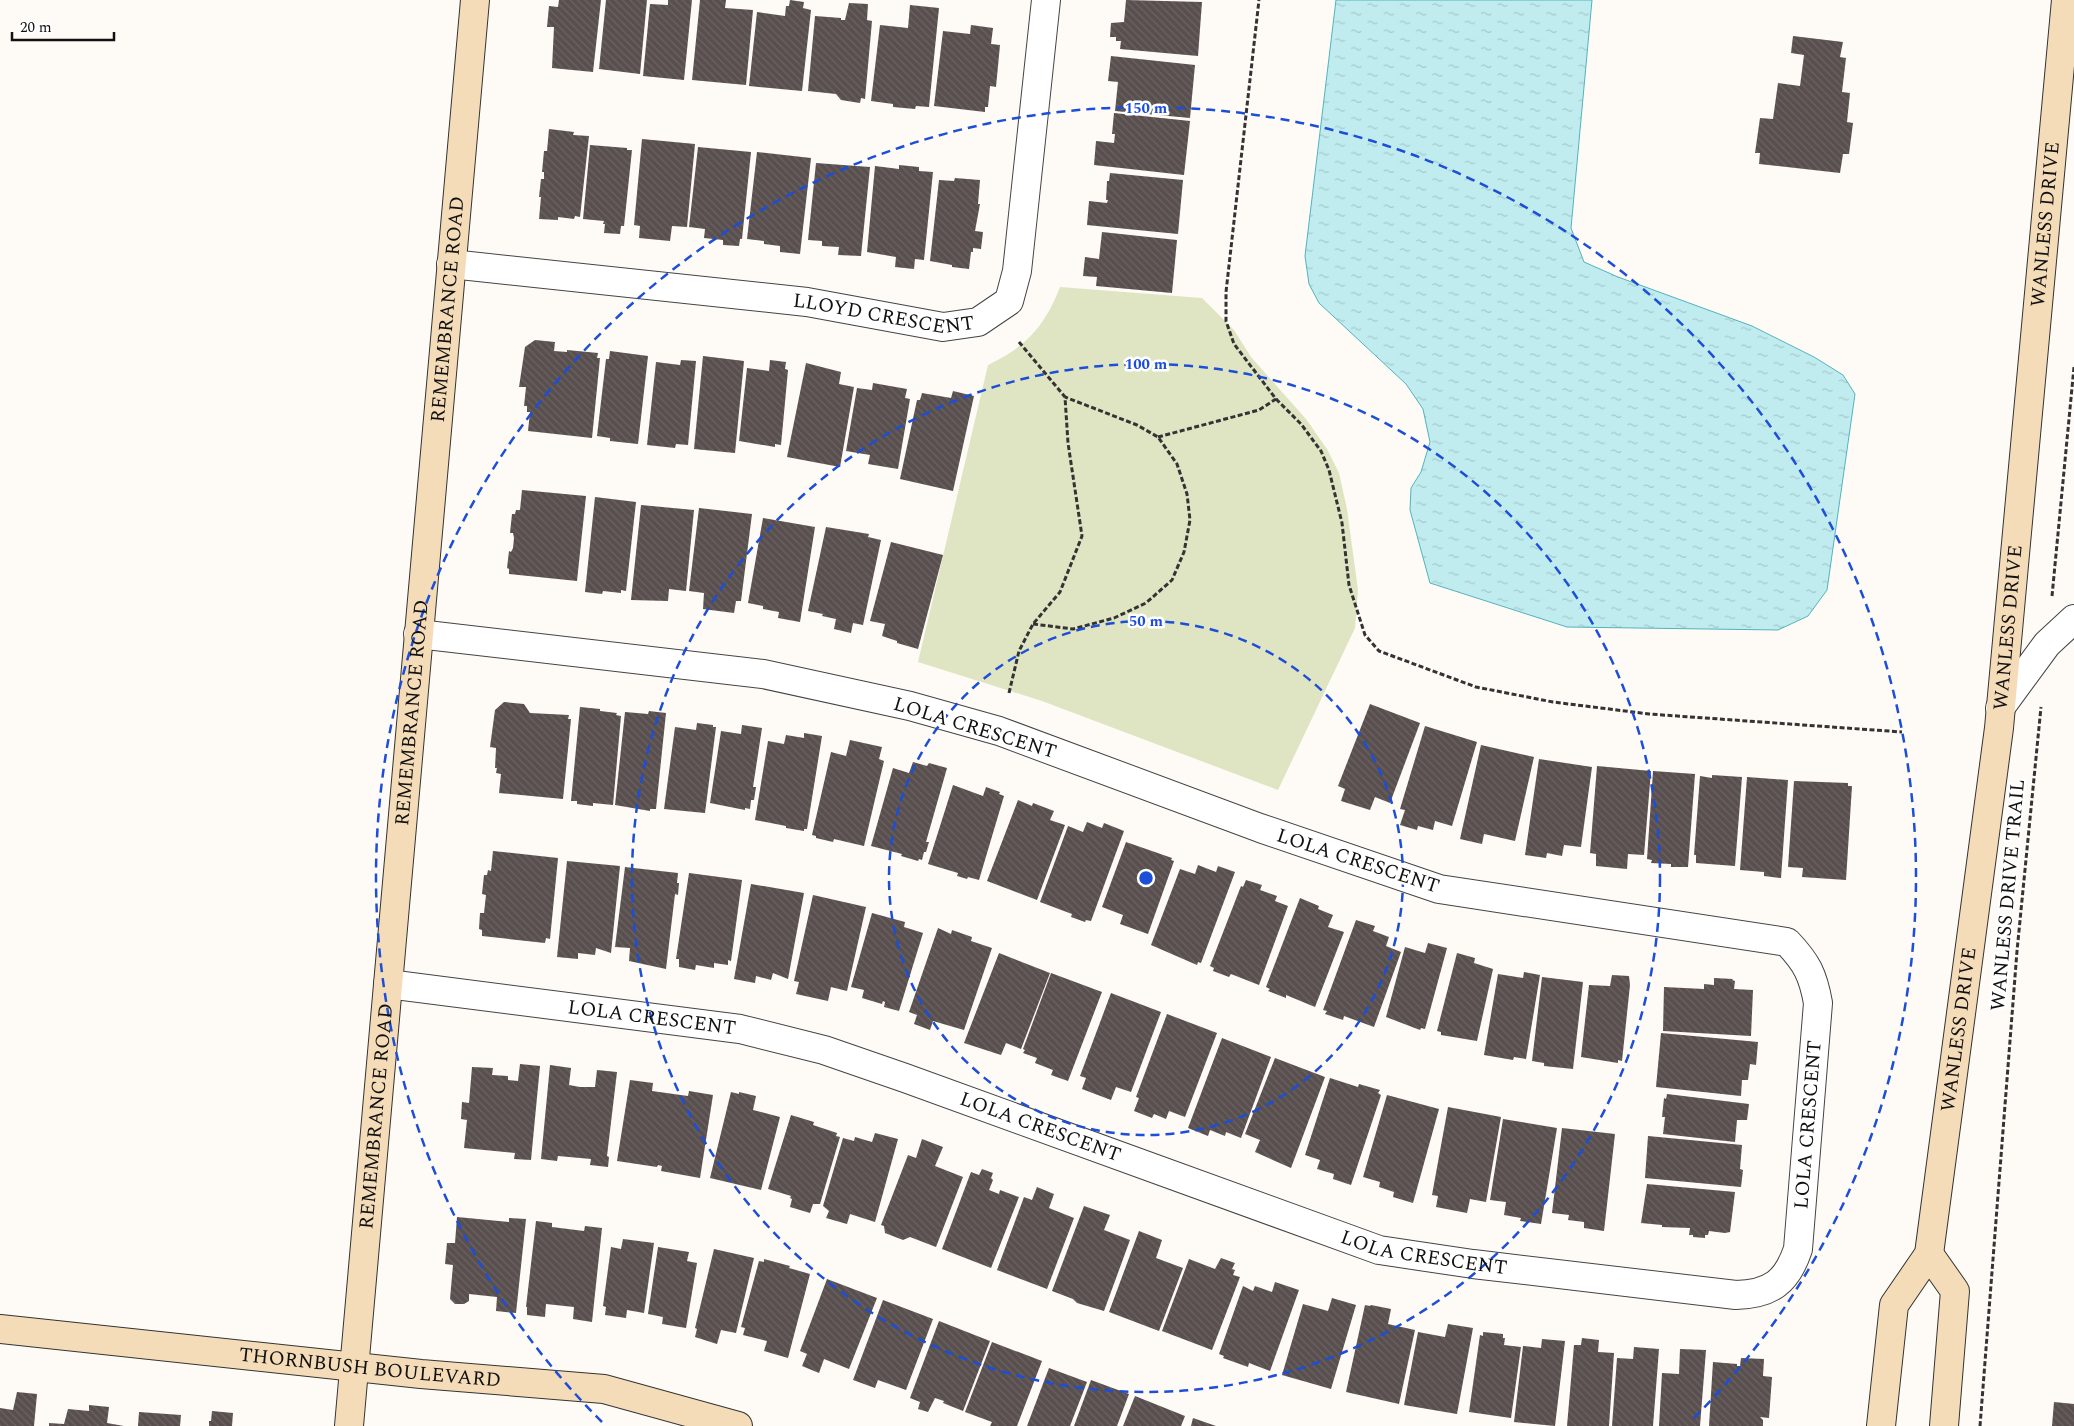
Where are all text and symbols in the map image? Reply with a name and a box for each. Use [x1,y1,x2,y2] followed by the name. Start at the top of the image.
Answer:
[12,10,115,42] scale bar
[20,16,52,39] text: 20 m
[1125,97,1168,120] text: 150 m
[2023,140,2068,308] street label: WANLESS DRIVE
[423,195,473,424] street label: REMEMBRANCE ROAD
[792,286,976,342] street label: LLOYD CRESCENT
[1125,353,1168,376] text: 100 m
[1986,544,2031,712] street label: WANLESS DRIVE
[387,598,437,827] street label: REMEMBRANCE ROAD
[1129,610,1164,633] text: 50 m
[890,689,1060,767] street label: LOLA CRESCENT
[1983,778,2033,1012] street label: WANLESS DRIVE TRAIL
[1273,821,1443,901] street label: LOLA CRESCENT
[1137,869,1155,887] centre of rings
[1933,945,1985,1114] street label: WANLESS DRIVE
[566,992,738,1043] street label: LOLA CRESCENT
[351,1002,401,1231] street label: REMEMBRANCE ROAD
[1786,1039,1830,1210] street label: LOLA CRESCENT
[955,1084,1125,1170] street label: LOLA CRESCENT
[1336,1222,1509,1283] street label: LOLA CRESCENT
[237,1340,502,1396] street label: THORNBUSH BOULEVARD

